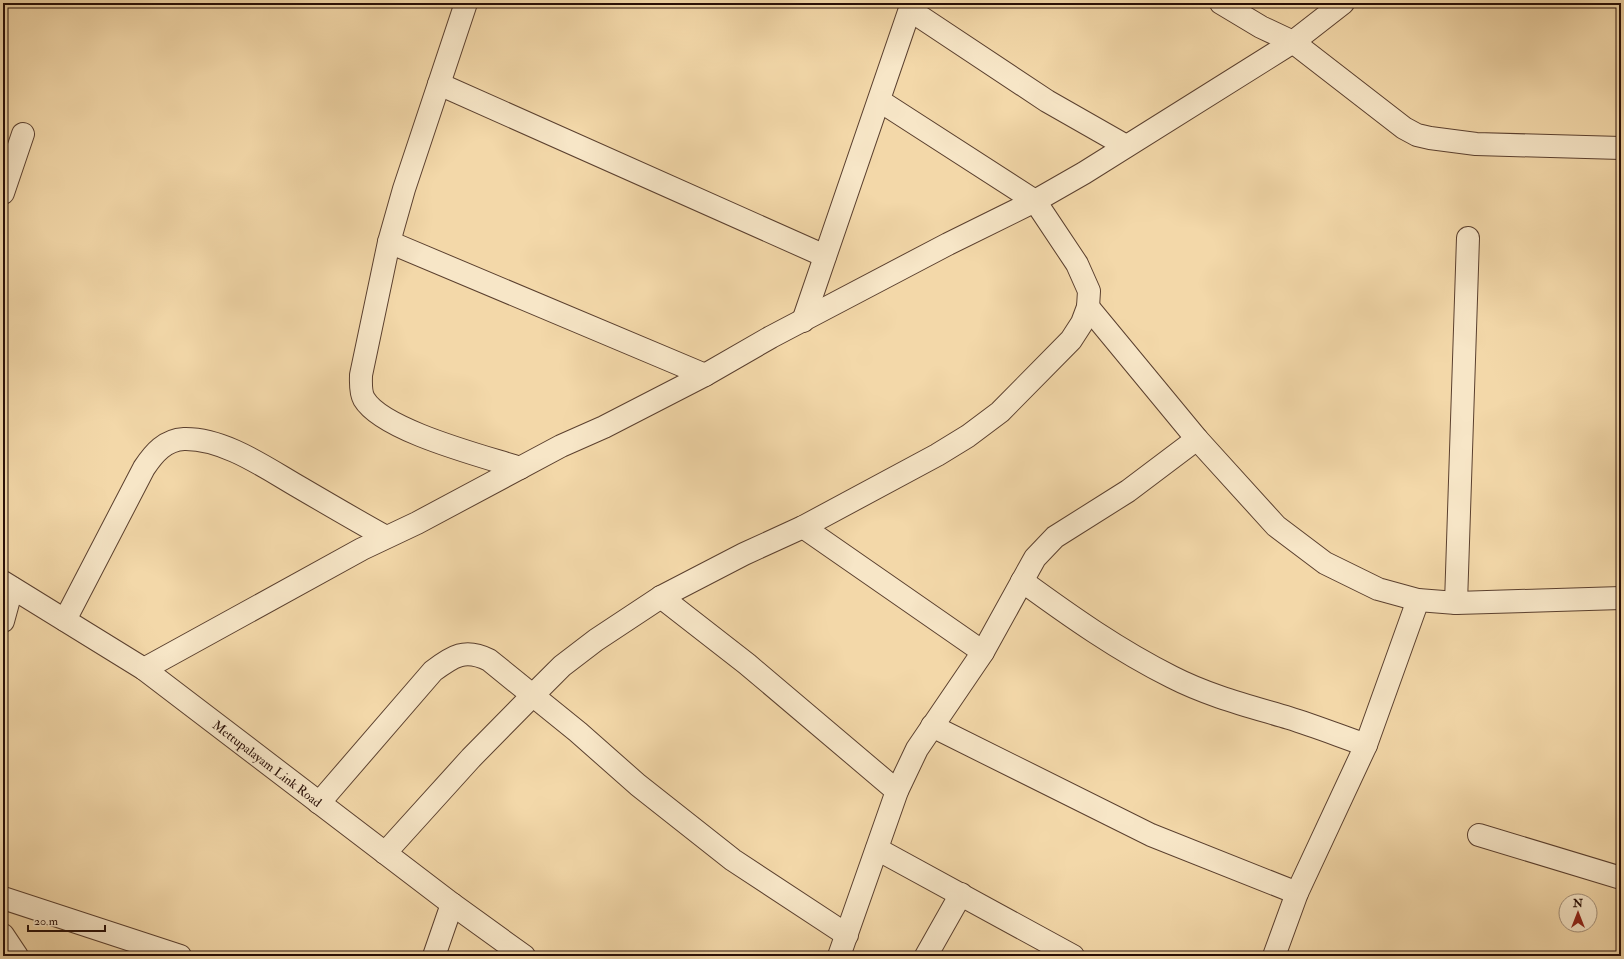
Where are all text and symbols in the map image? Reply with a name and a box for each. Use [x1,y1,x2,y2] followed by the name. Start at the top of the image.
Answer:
[209,717,325,811] street label: Mettupalayam Link Road
[1558,893,1598,933] north arrow
[1572,897,1584,910] text: N
[28,907,105,933] scale bar
[34,914,59,929] text: 20 m

